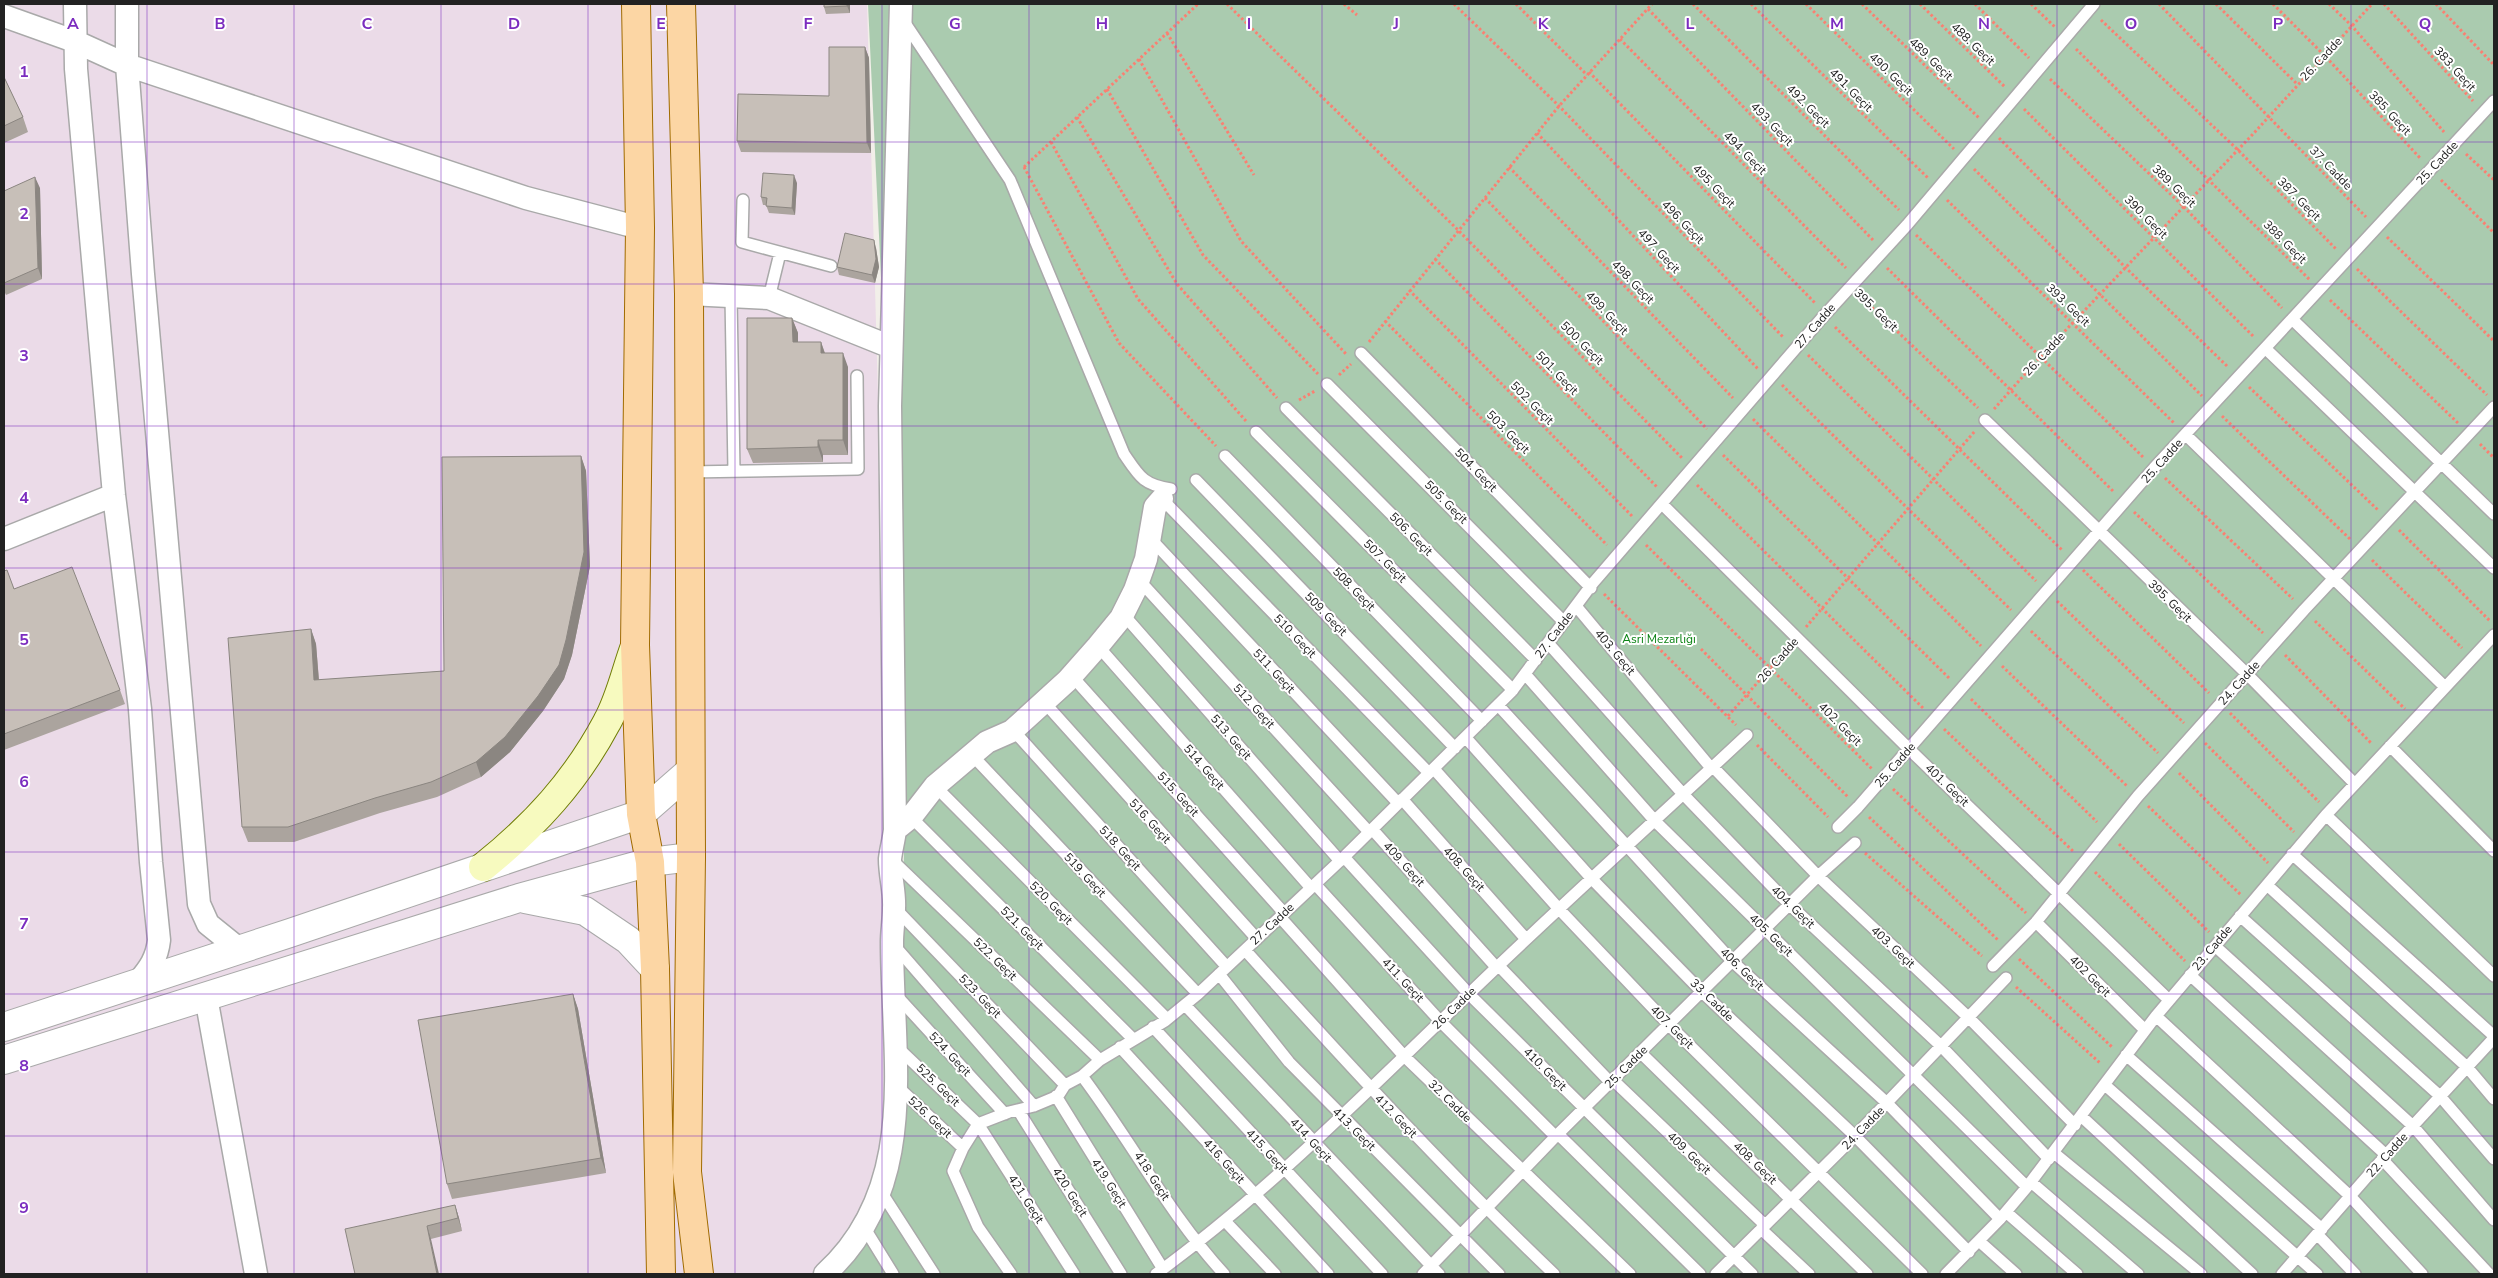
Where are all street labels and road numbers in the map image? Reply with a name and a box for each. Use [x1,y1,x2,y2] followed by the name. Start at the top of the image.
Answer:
[1948,19,1999,69] street label: 488. Geçit
[2296,33,2346,85] street label: 26. Cadde
[1906,34,1957,84] street label: 489. Geçit
[2431,43,2480,95] street label: 383. Geçit
[1866,49,1917,99] street label: 490. Geçit
[1826,65,1877,116] street label: 491. Geçit
[1783,81,1834,132] street label: 492. Geçit
[2365,87,2415,139] street label: 385. Geçit
[1747,99,1797,150] street label: 493. Geçit
[1720,128,1771,179] street label: 494. Geçit
[2412,137,2462,189] street label: 25. Cadde
[2306,143,2356,193] street label: 37. Cadde
[1689,161,1739,212] street label: 495. Geçit
[2149,161,2200,211] street label: 389. Geçit
[2274,174,2325,225] street label: 387. Geçit
[2121,192,2172,243] street label: 390. Geçit
[1658,197,1708,248] street label: 496. Geçit
[2260,217,2311,268] street label: 388. Geçit
[1634,225,1684,277] street label: 497. Geçit
[1608,257,1658,308] street label: 498. Geçit
[2043,280,2094,330] street label: 393. Geçit
[1851,285,1902,335] street label: 395. Geçit
[1582,288,1632,339] street label: 499. Geçit
[1791,300,1839,352] street label: 27. Cadde
[1557,318,1608,369] street label: 500. Geçit
[2019,328,2069,380] street label: 26. Cadde
[1532,348,1582,399] street label: 501. Geçit
[1507,378,1558,429] street label: 502. Geçit
[1483,407,1534,458] street label: 503. Geçit
[2138,435,2186,487] street label: 25. Cadde
[1451,445,1501,496] street label: 504. Geçit
[1421,477,1472,528] street label: 505. Geçit
[1386,509,1437,560] street label: 506. Geçit
[1360,536,1411,587] street label: 507. Geçit
[1329,564,1379,615] street label: 508. Geçit
[2145,576,2196,626] street label: 395. Geçit
[1301,589,1351,640] street label: 509. Geçit
[1531,608,1577,662] street label: 27. Cadde
[1270,611,1320,662] street label: 510. Geçit
[1591,626,1639,679] street label: 403. Geçit
[1754,634,1802,686] street label: 26. Cadde
[1249,645,1299,697] street label: 511. Geçit
[2215,657,2263,709] street label: 24. Cadde
[1230,680,1279,732] street label: 512. Geçit
[1815,699,1866,750] street label: 402. Geçit
[1207,711,1256,764] street label: 513. Geçit
[1871,739,1919,791] street label: 25. Cadde
[1180,741,1229,794] street label: 514. Geçit
[1922,760,1973,810] street label: 401. Geçit
[1154,768,1203,820] street label: 515. Geçit
[1126,795,1175,847] street label: 516. Geçit
[1096,822,1145,874] street label: 518. Geçit
[1380,838,1429,890] street label: 409. Geçit
[1440,843,1489,895] street label: 408. Geçit
[1060,849,1110,901] street label: 519. Geçit
[1026,878,1077,929] street label: 520. Geçit
[1768,882,1819,932] street label: 404. Geçit
[1246,899,1298,949] street label: 27. Cadde
[997,903,1048,954] street label: 521. Geçit
[1746,910,1797,960] street label: 405. Geçit
[1867,922,1919,972] street label: 403. Geçit
[2188,922,2236,974] street label: 23. Cadde
[970,934,1021,984] street label: 522. Geçit
[1717,944,1768,994] street label: 406. Geçit
[2066,952,2115,1001] street label: 402 Geçit
[1378,954,1428,1006] street label: 411. Geçit
[955,971,1005,1022] street label: 523. Geçit
[1687,975,1737,1025] street label: 33. Cadde
[1429,983,1479,1033] street label: 26. Cadde
[1647,1002,1698,1053] street label: 407. Geçit
[925,1028,975,1080] street label: 524. Geçit
[1601,1042,1651,1092] street label: 25. Cadde
[1520,1044,1571,1095] street label: 410. Geçit
[913,1060,964,1110] street label: 525. Geçit
[1425,1076,1475,1126] street label: 32. Cadde
[1371,1091,1421,1142] street label: 412. Geçit
[904,1092,956,1142] street label: 526. Geçit
[1838,1103,1888,1153] street label: 24. Cadde
[1329,1104,1380,1155] street label: 413. Geçit
[1286,1114,1336,1166] street label: 414. Geçit
[1242,1125,1292,1177] street label: 415. Geçit
[1664,1128,1715,1178] street label: 409. Geçit
[2363,1129,2411,1181] street label: 22. Cadde
[1200,1135,1249,1187] street label: 416. Geçit
[1730,1138,1781,1188] street label: 408. Geçit
[1130,1149,1174,1204] street label: 418. Geçit
[1088,1155,1131,1211] street label: 419. Geçit
[1049,1164,1092,1220] street label: 420. Geçit
[1004,1172,1048,1227] street label: 421. Geçit

